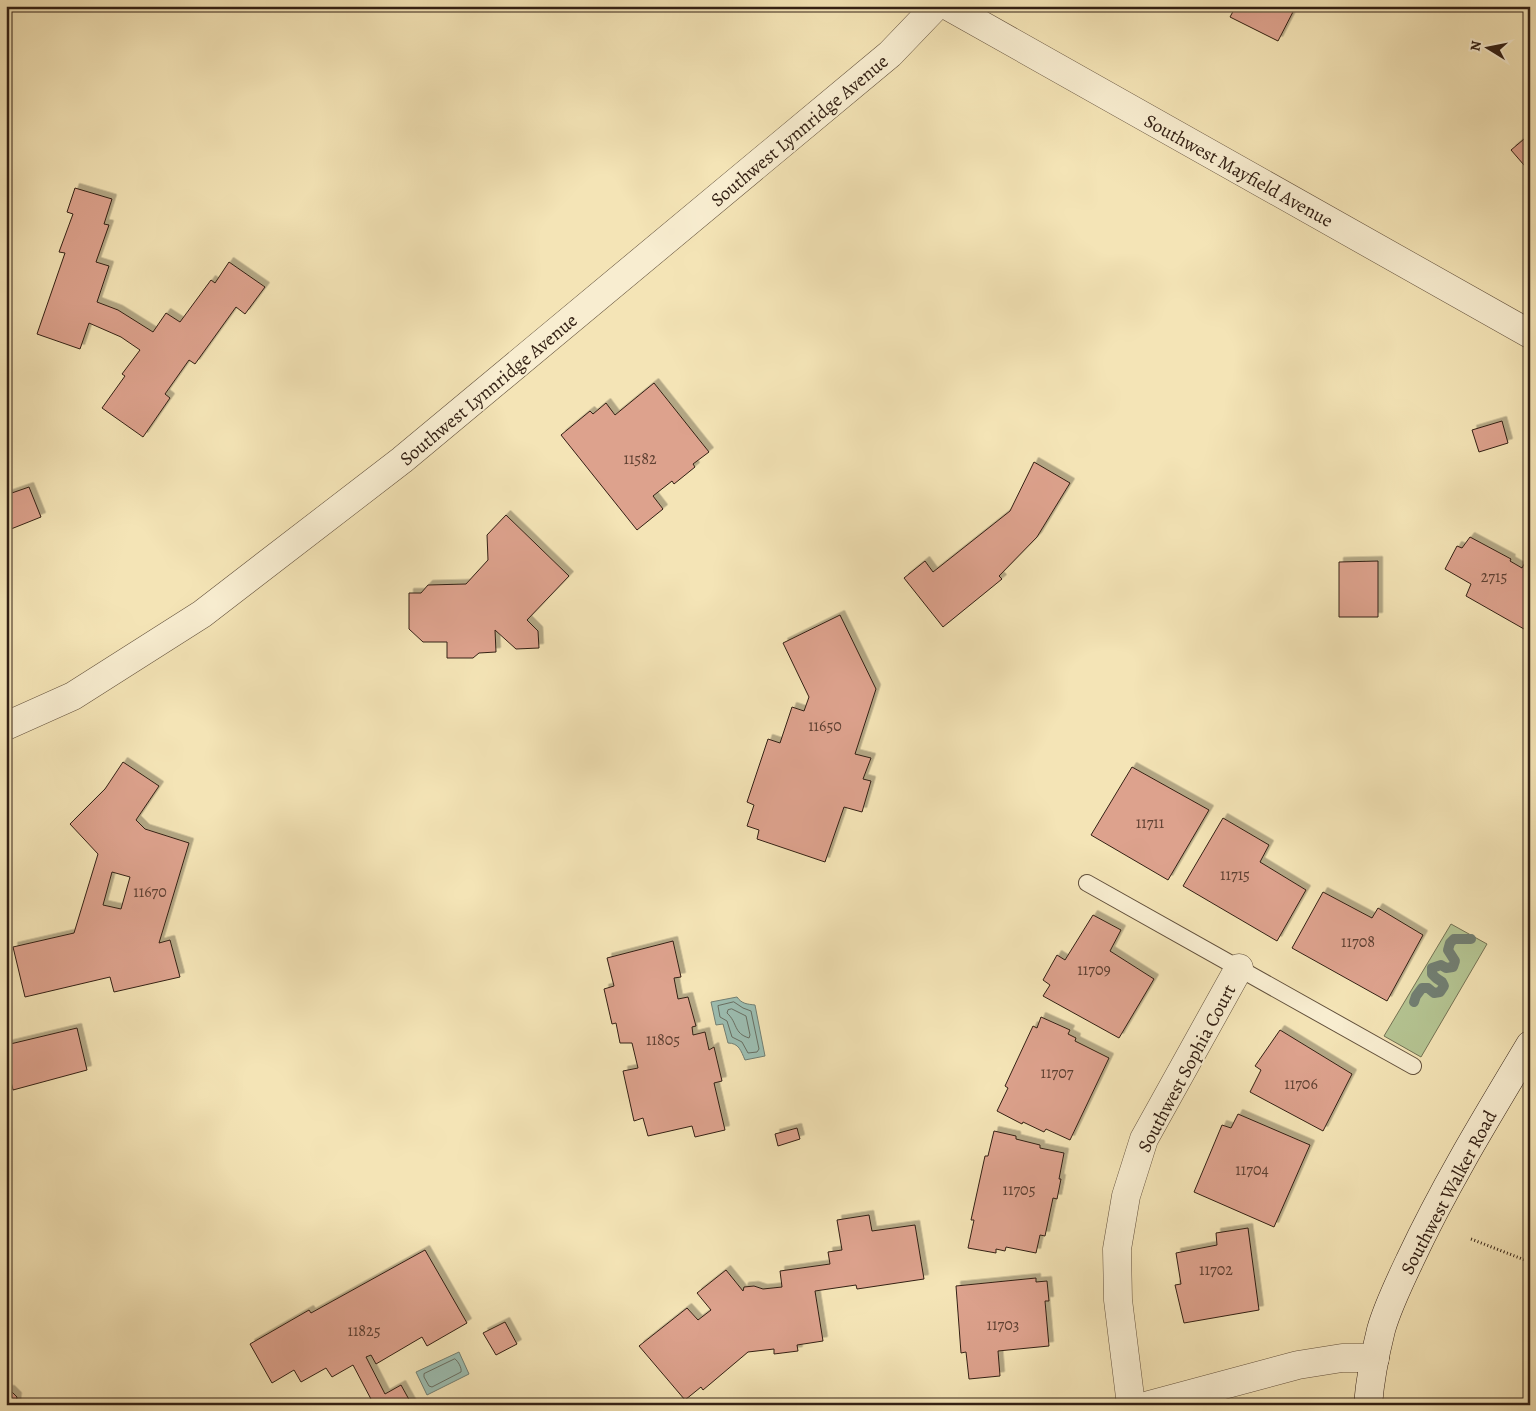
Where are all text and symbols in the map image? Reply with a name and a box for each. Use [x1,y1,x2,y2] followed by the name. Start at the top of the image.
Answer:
[1464,22,1514,72] north arrow
[1465,39,1486,53] text: N
[705,49,894,213] street label: Southwest Lynnridge Avenue
[1139,108,1338,234] street label: Southwest Mayfield Avenue
[394,308,583,472] street label: Southwest Lynnridge Avenue
[623,448,657,470] house number: 11582
[1481,566,1507,588] house number: 2715
[808,715,842,737] house number: 11650
[1136,812,1165,834] house number: 11711
[1220,864,1250,886] house number: 11715
[133,881,167,903] house number: 11670
[1341,931,1375,953] house number: 11708
[1077,959,1111,981] house number: 11709
[1132,980,1242,1157] street label: Southwest Sophia Court
[646,1029,680,1051] house number: 11805
[1041,1062,1074,1084] house number: 11707
[1284,1073,1318,1095] house number: 11706
[1395,1105,1504,1279] street label: Southwest Walker Road
[1235,1159,1269,1181] house number: 11704
[1002,1179,1036,1201] house number: 11705
[1199,1259,1233,1281] house number: 11702
[987,1314,1019,1336] house number: 11703
[347,1320,381,1342] house number: 11825

